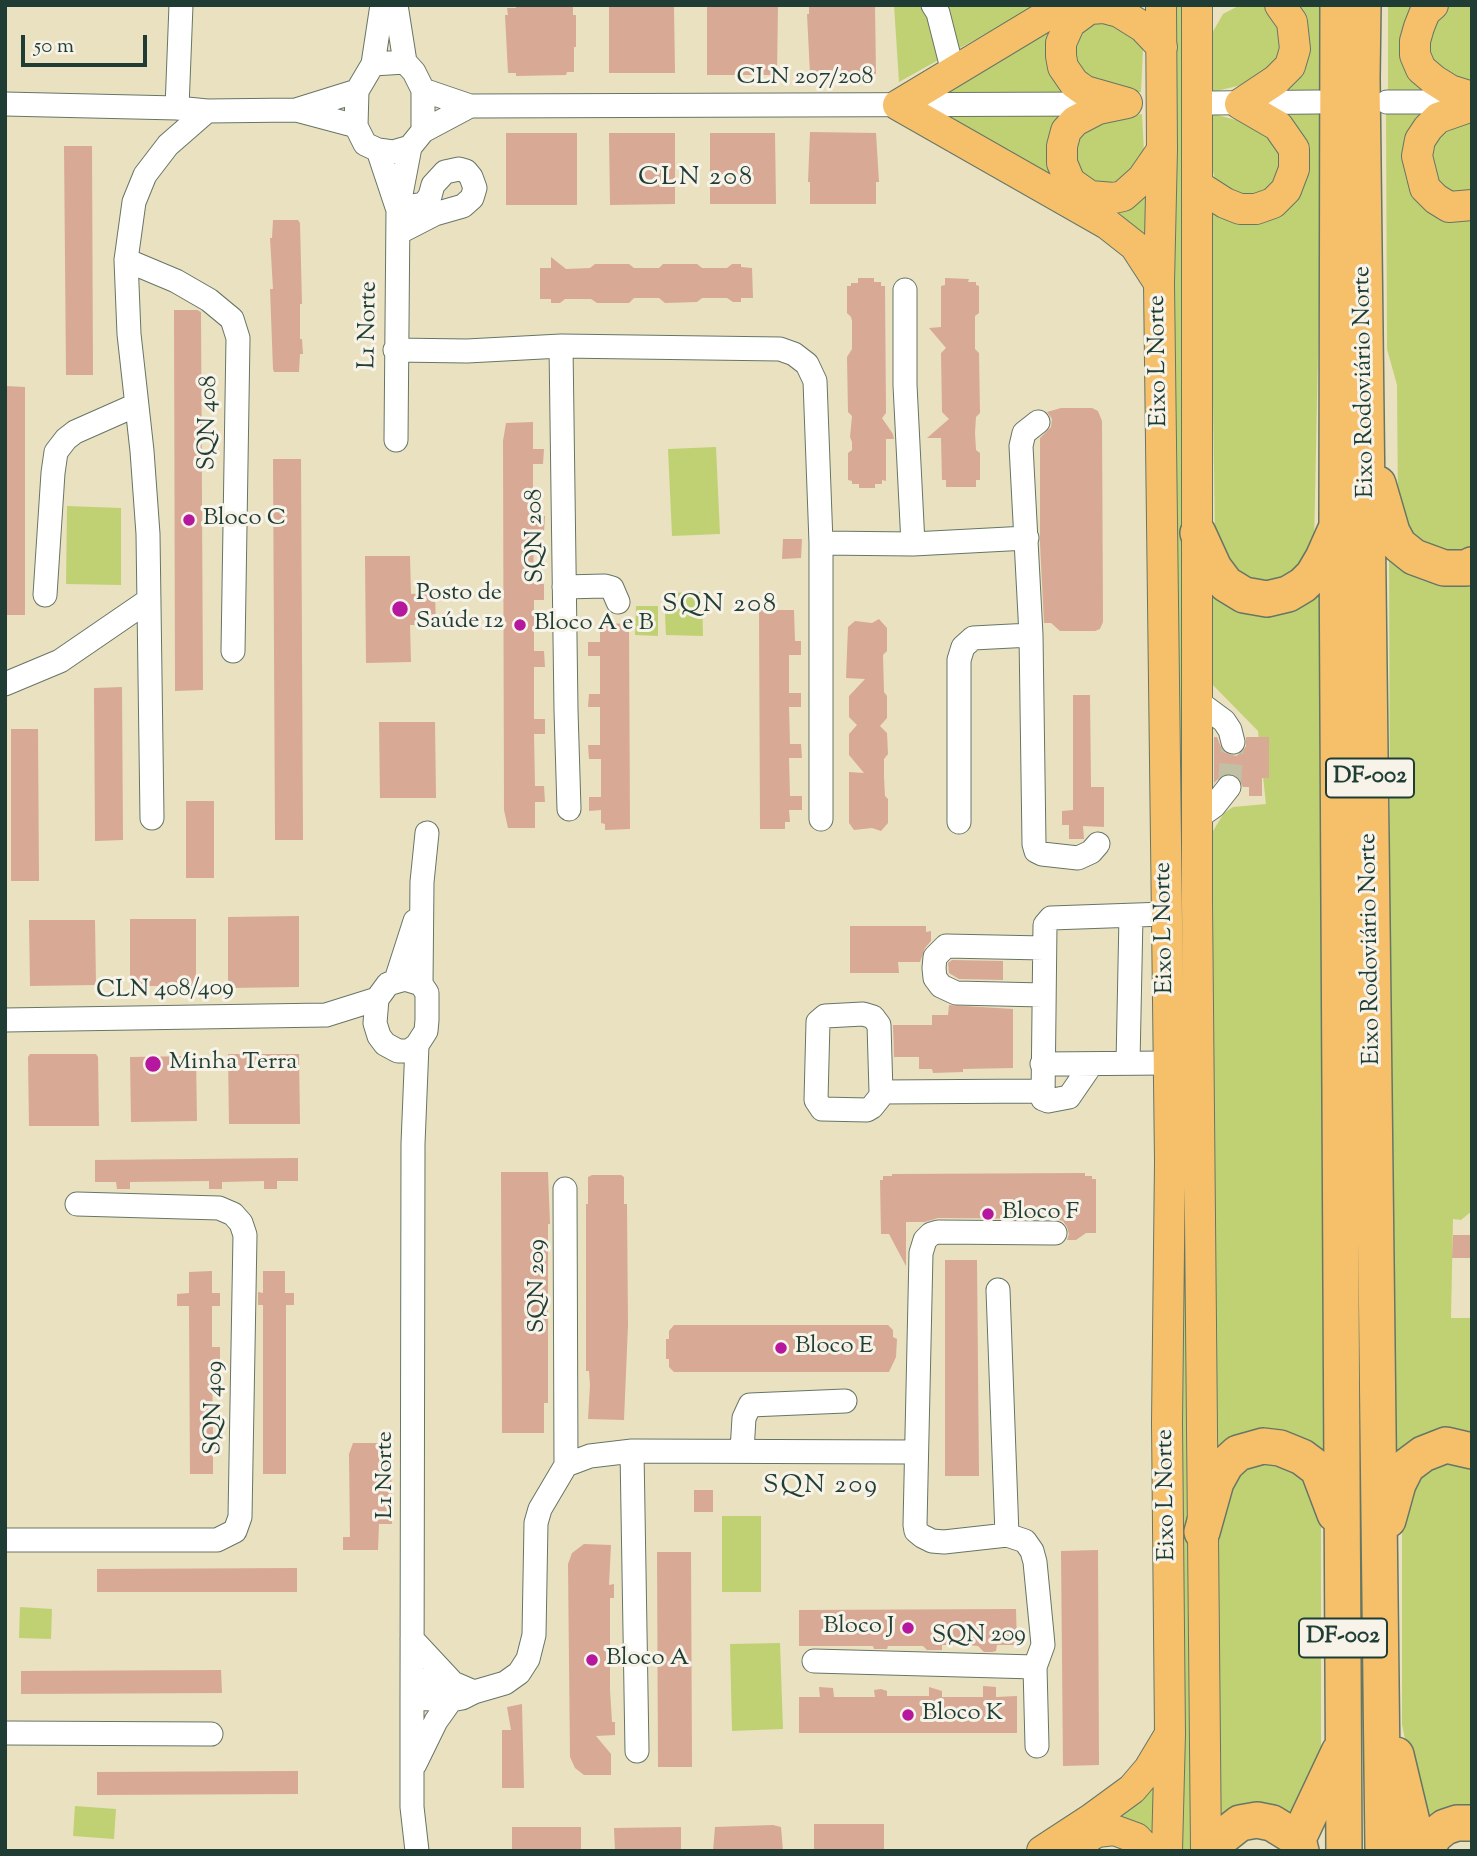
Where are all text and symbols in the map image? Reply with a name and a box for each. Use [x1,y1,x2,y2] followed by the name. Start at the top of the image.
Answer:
[24,21,150,65] scale bar
[34,32,74,62] text: 50 m
[736,65,874,93] street label: CLN 207/208
[639,164,753,196] district label: CLN 208
[1350,266,1382,498] street label: Eixo Rodoviário Norte
[355,281,385,369] street label: L1 Norte
[1144,295,1176,427] street label: Eixo L Norte
[195,375,225,471] street label: SQN 408
[522,489,552,583] street label: SQN 208
[203,506,286,534] place label: Bloco C
[181,512,197,528] marker: Bloco C
[416,581,504,637] place label: Posto de Saúde 12
[663,591,777,623] district label: SQN 208
[390,599,410,619] marker: Posto de Saúde 12
[534,611,654,639] place label: Bloco A e B
[512,617,528,633] marker: Bloco A e B
[1326,758,1414,798] road number: DF-002
[1356,833,1388,1065] street label: Eixo Rodoviário Norte
[1150,862,1182,994] street label: Eixo L Norte
[96,975,234,1007] street label: CLN 408/409
[169,1050,297,1078] place label: Minha Terra
[143,1054,163,1074] marker: Minha Terra
[1002,1200,1079,1228] place label: Bloco F
[980,1206,996,1222] marker: Bloco F
[525,1239,553,1333] street label: SQN 209
[795,1334,873,1362] place label: Bloco E
[773,1340,789,1356] marker: Bloco E
[201,1360,231,1456] street label: SQN 409
[1152,1429,1184,1561] street label: Eixo L Norte
[373,1431,401,1519] street label: L1 Norte
[764,1472,878,1504] district label: SQN 209
[823,1614,894,1642] place label: Bloco J
[1299,1618,1387,1658] road number: DF-002
[900,1620,916,1636] marker: Bloco J
[932,1622,1026,1652] street label: SQN 209
[606,1646,689,1674] place label: Bloco A
[584,1652,600,1668] marker: Bloco A
[922,1701,1003,1729] place label: Bloco K
[900,1707,916,1723] marker: Bloco K

